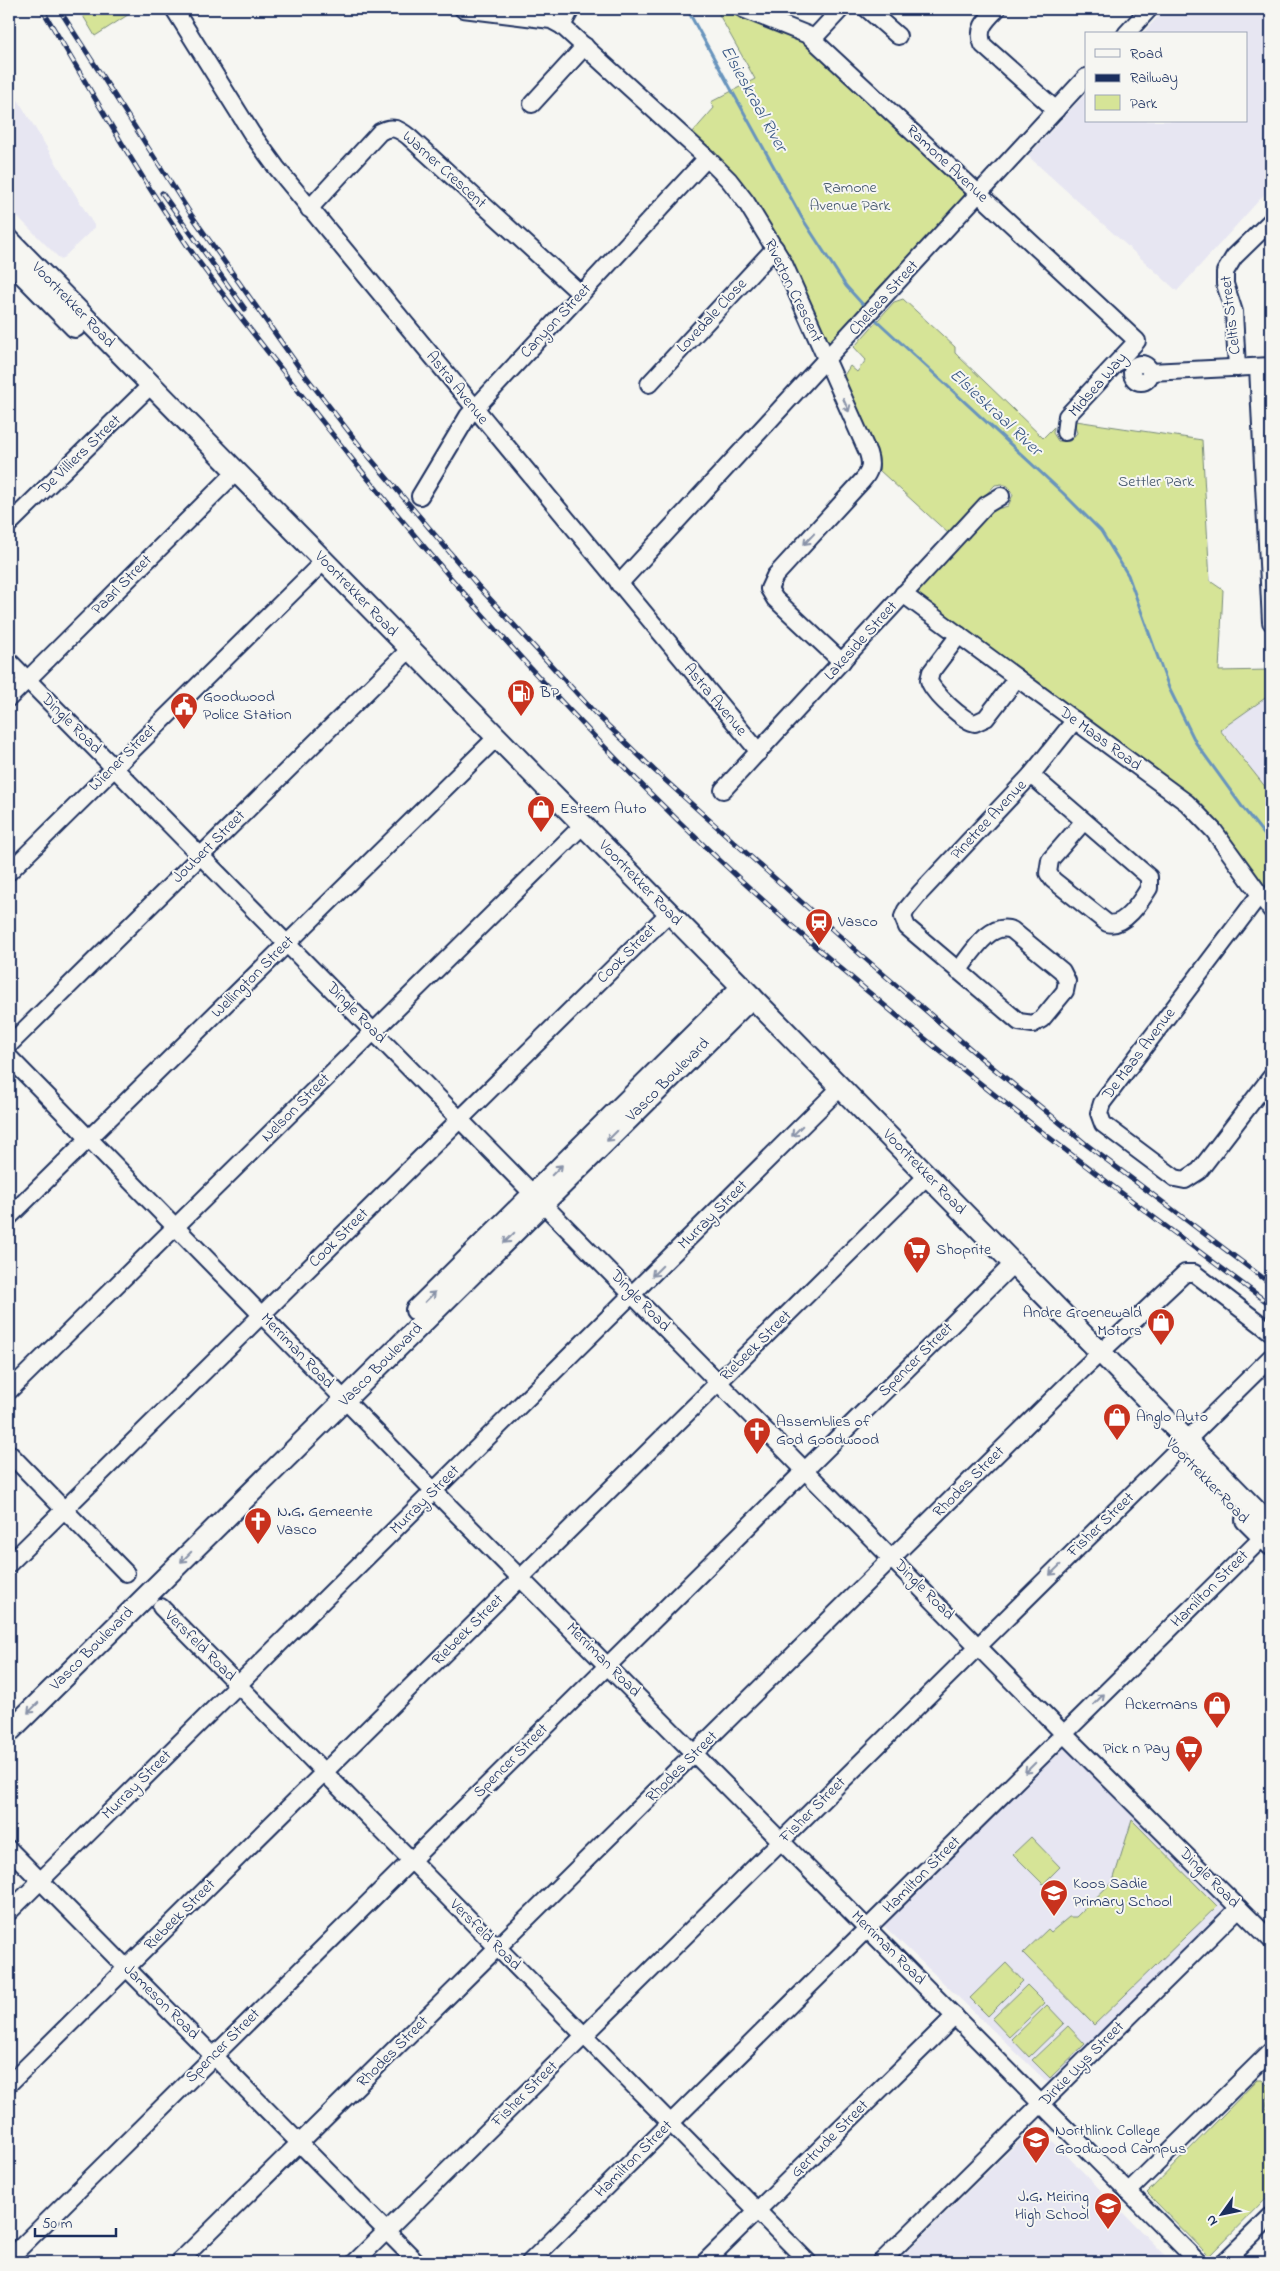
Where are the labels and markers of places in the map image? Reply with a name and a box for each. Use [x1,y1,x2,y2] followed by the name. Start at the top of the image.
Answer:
[506,678,536,717] fuel station icon: BP
[539,681,560,705] place label: BP
[203,685,292,727] place label: Goodwood Police Station
[169,691,199,730] public building icon: Goodwood Police Station
[526,794,556,833] shop icon: Esteem Auto
[560,797,647,821] place label: Esteem Auto
[804,907,834,946] station icon: Vasco
[837,910,878,934] place label: Vasco
[902,1235,932,1274] supermarket icon: Shoprite
[936,1238,992,1262] place label: Shoprite
[1023,1301,1142,1343] place label: Andre Groenewald Motors
[1146,1307,1176,1346] shop icon: Andre Groenewald Motors
[1102,1402,1132,1441] shop icon: Anglo Auto
[1136,1405,1208,1429] place label: Anglo Auto
[776,1410,879,1452] place label: Assemblies of God Goodwood
[742,1416,772,1455] church icon: Assemblies of God Goodwood
[276,1500,374,1542] place label: N.G. Gemeente Vasco
[243,1506,273,1545] church icon: N.G. Gemeente Vasco
[1202,1690,1232,1729] shop icon: Ackermans
[1125,1693,1198,1717] place label: Ackermans
[1174,1734,1204,1773] supermarket icon: Pick n Pay
[1103,1737,1170,1761] place label: Pick n Pay
[1073,1872,1172,1914] place label: Koos Sadie Primary School
[1039,1878,1069,1917] school or university icon: Koos Sadie Primary School
[1055,2119,1186,2161] place label: Northlink College Goodwood Campus
[1021,2125,1051,2164] school or university icon: Northlink College Goodwood Campus
[1015,2185,1089,2227] place label: J.G. Meiring High School
[1093,2191,1123,2230] school or university icon: J.G. Meiring High School

